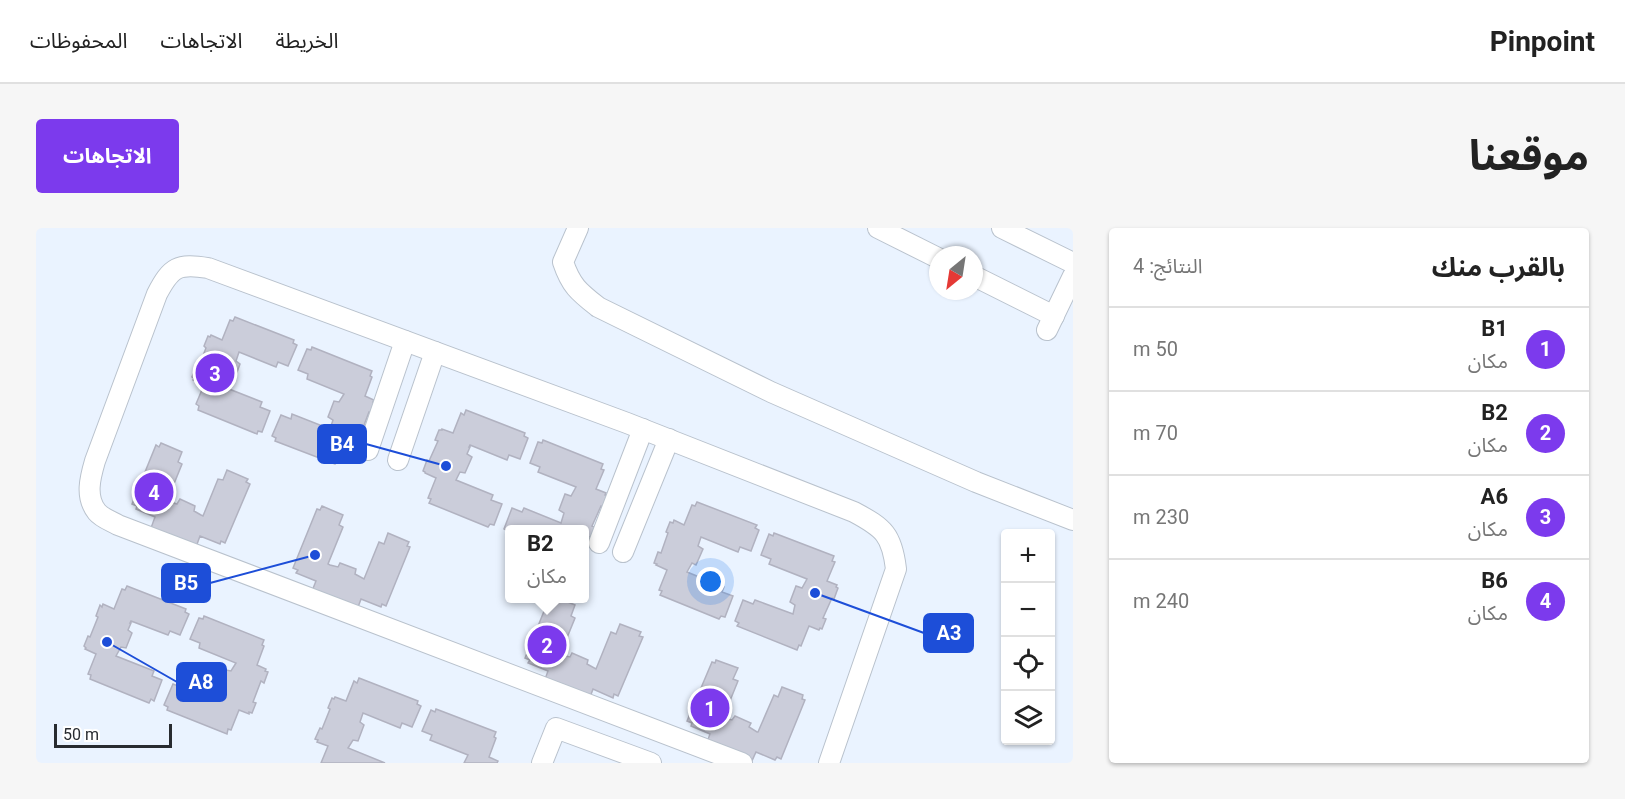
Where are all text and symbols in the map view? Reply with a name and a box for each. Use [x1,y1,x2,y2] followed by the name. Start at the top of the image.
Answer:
[1490,25,1595,58] text: Pinpoint
[30,29,127,53] text: المحفوظات
[160,29,242,53] text: الاتجاهات
[275,29,338,53] text: الخريطة
[36,119,179,193] button: الاتجاهات
[1469,131,1589,180] text: موقعنا
[929,246,983,300] north arrow
[1432,252,1565,282] text: بالقرب منك
[1133,254,1203,278] text: النتائج: 4
[1481,316,1508,341] text: B1
[1133,337,1178,361] text: 50 m
[1540,337,1551,361] text: 1
[1468,349,1508,373] text: مكان
[196,350,234,396] pin: 3
[1481,400,1508,425] text: B2
[1133,421,1178,445] text: 70 m
[1540,421,1551,445] text: 2
[318,425,366,463] callout: B4
[330,432,354,456] text: B4
[1468,433,1508,457] text: مكان
[134,470,174,514] pin: 4
[1481,484,1508,509] text: A6
[1133,505,1189,529] text: 230 m
[1540,505,1551,529] text: 3
[1468,517,1508,541] text: مكان
[505,525,589,603] popup
[1001,529,1055,745] map controls
[1001,529,1055,583] button: +
[527,531,554,556] text: B2
[162,564,210,602] callout: B5
[527,564,567,588] text: مكان
[696,567,725,596] your location
[1481,568,1508,593] text: B6
[174,571,198,595] text: B5
[1001,583,1055,637] button: −
[1133,589,1189,613] text: 240 m
[1540,589,1551,613] text: 4
[1468,601,1508,625] text: مكان
[924,614,973,652] callout: A3
[937,621,961,645] text: A3
[528,622,566,668] pin: 2
[1001,637,1055,691] button: locate
[177,663,226,701] callout: A8
[189,670,213,694] text: A8
[690,686,730,730] pin: 1
[1001,691,1055,745] button: layers
[54,721,172,748] scale bar
[63,725,99,744] text: 50 m

